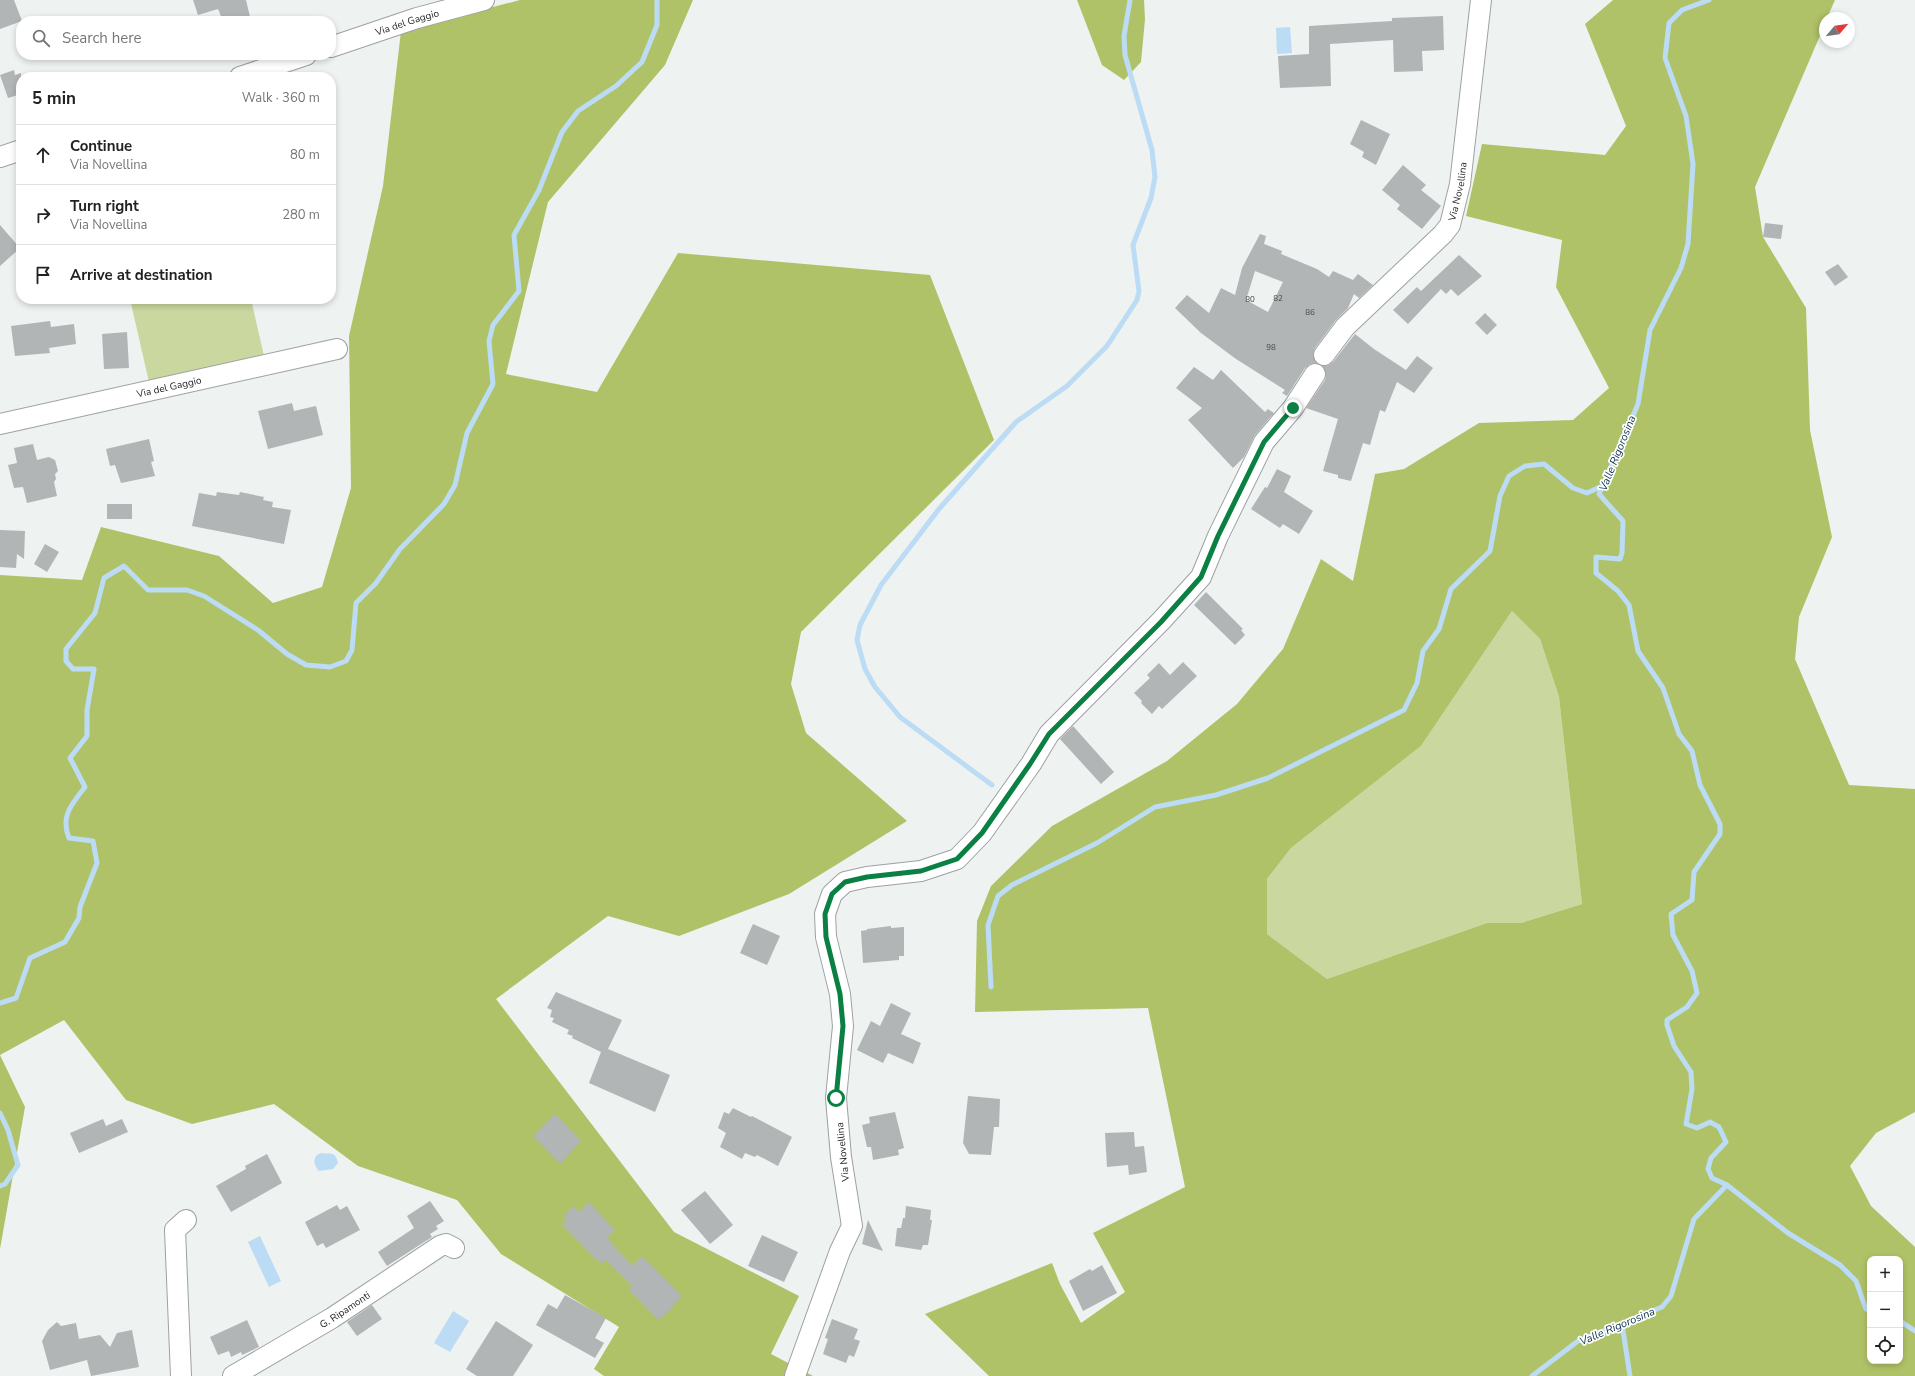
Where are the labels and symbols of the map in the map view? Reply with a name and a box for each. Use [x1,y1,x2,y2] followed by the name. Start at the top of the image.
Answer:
[373,6,441,40] street label: Via del Gaggio
[1819,12,1855,48] north arrow
[1445,161,1470,223] street label: Via Novellina
[1273,293,1283,304] house number: 82
[1245,294,1255,305] house number: 80
[1305,307,1315,318] house number: 86
[1266,342,1276,353] house number: 98
[134,373,203,402] street label: Via del Gaggio
[1284,399,1302,417] route end
[1595,413,1640,493] water label: Valle Rigorosina
[827,1089,845,1107] route start
[833,1122,853,1183] street label: Via Novellina
[317,1288,373,1332] street label: G. Ripamonti
[1577,1304,1657,1349] water label: Valle Rigorosina

